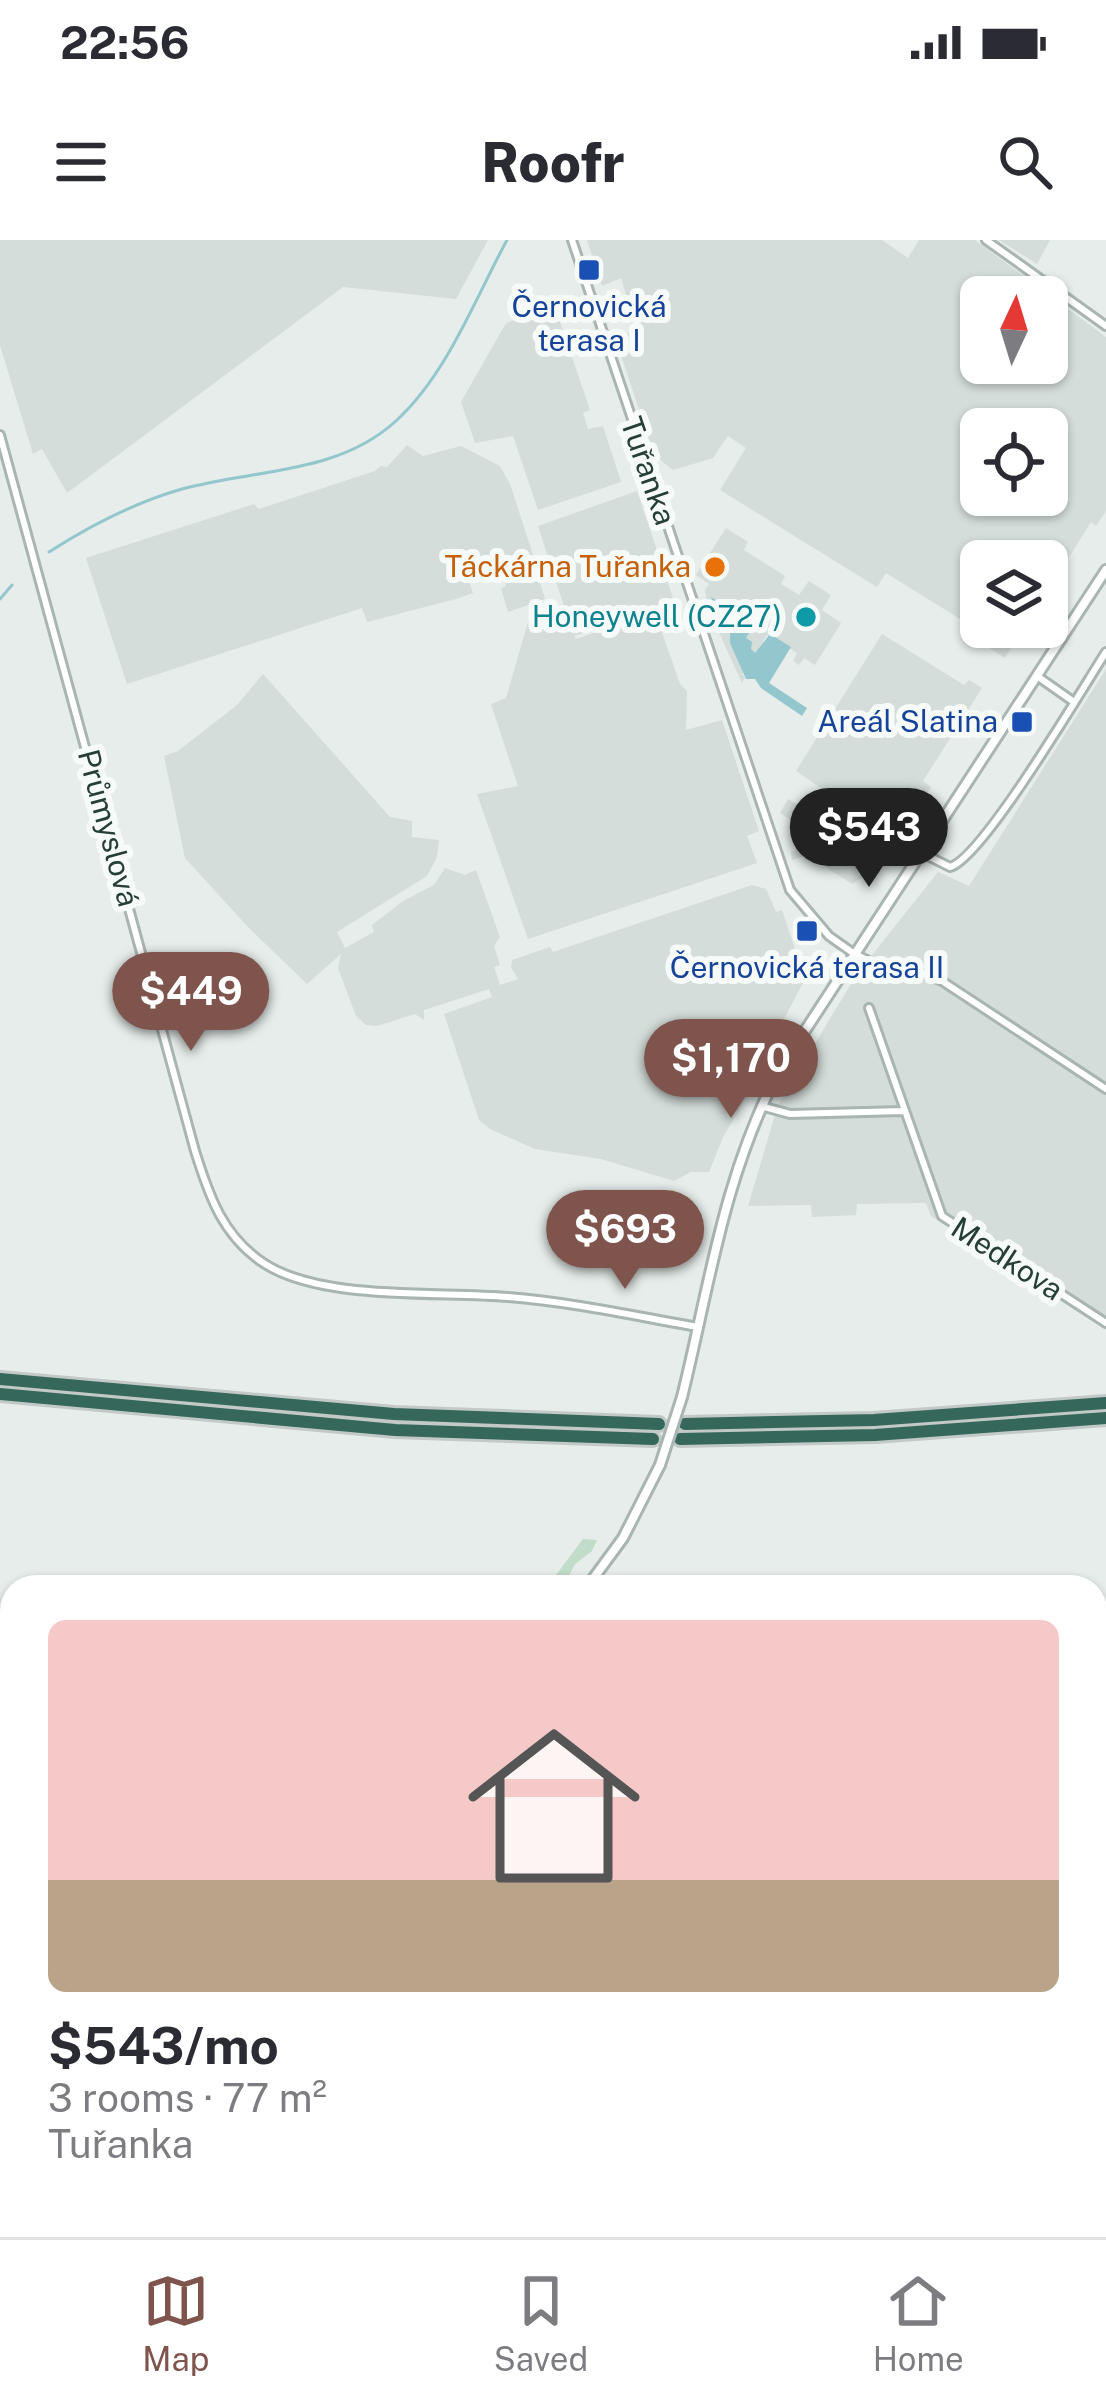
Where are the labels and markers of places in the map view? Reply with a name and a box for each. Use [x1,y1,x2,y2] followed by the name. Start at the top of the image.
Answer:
[576,257,602,283] marker: Černovická terasa I
[511,288,667,358] place label: Černovická terasa I
[445,548,691,584] place label: Táckárna Tuřanka
[702,554,728,580] marker: Táckárna Tuřanka
[532,598,782,634] place label: Honeywell (CZ27)
[793,604,819,630] marker: Honeywell (CZ27)
[817,703,998,739] place label: Areál Slatina
[1009,709,1035,735] marker: Areál Slatina
[798,788,940,890] pin: $543
[794,918,820,944] marker: Černovická terasa II
[670,949,944,985] place label: Černovická terasa II
[120,952,262,1054] pin: $449
[633,1019,829,1121] pin: $1,170
[554,1190,696,1292] pin: $693

